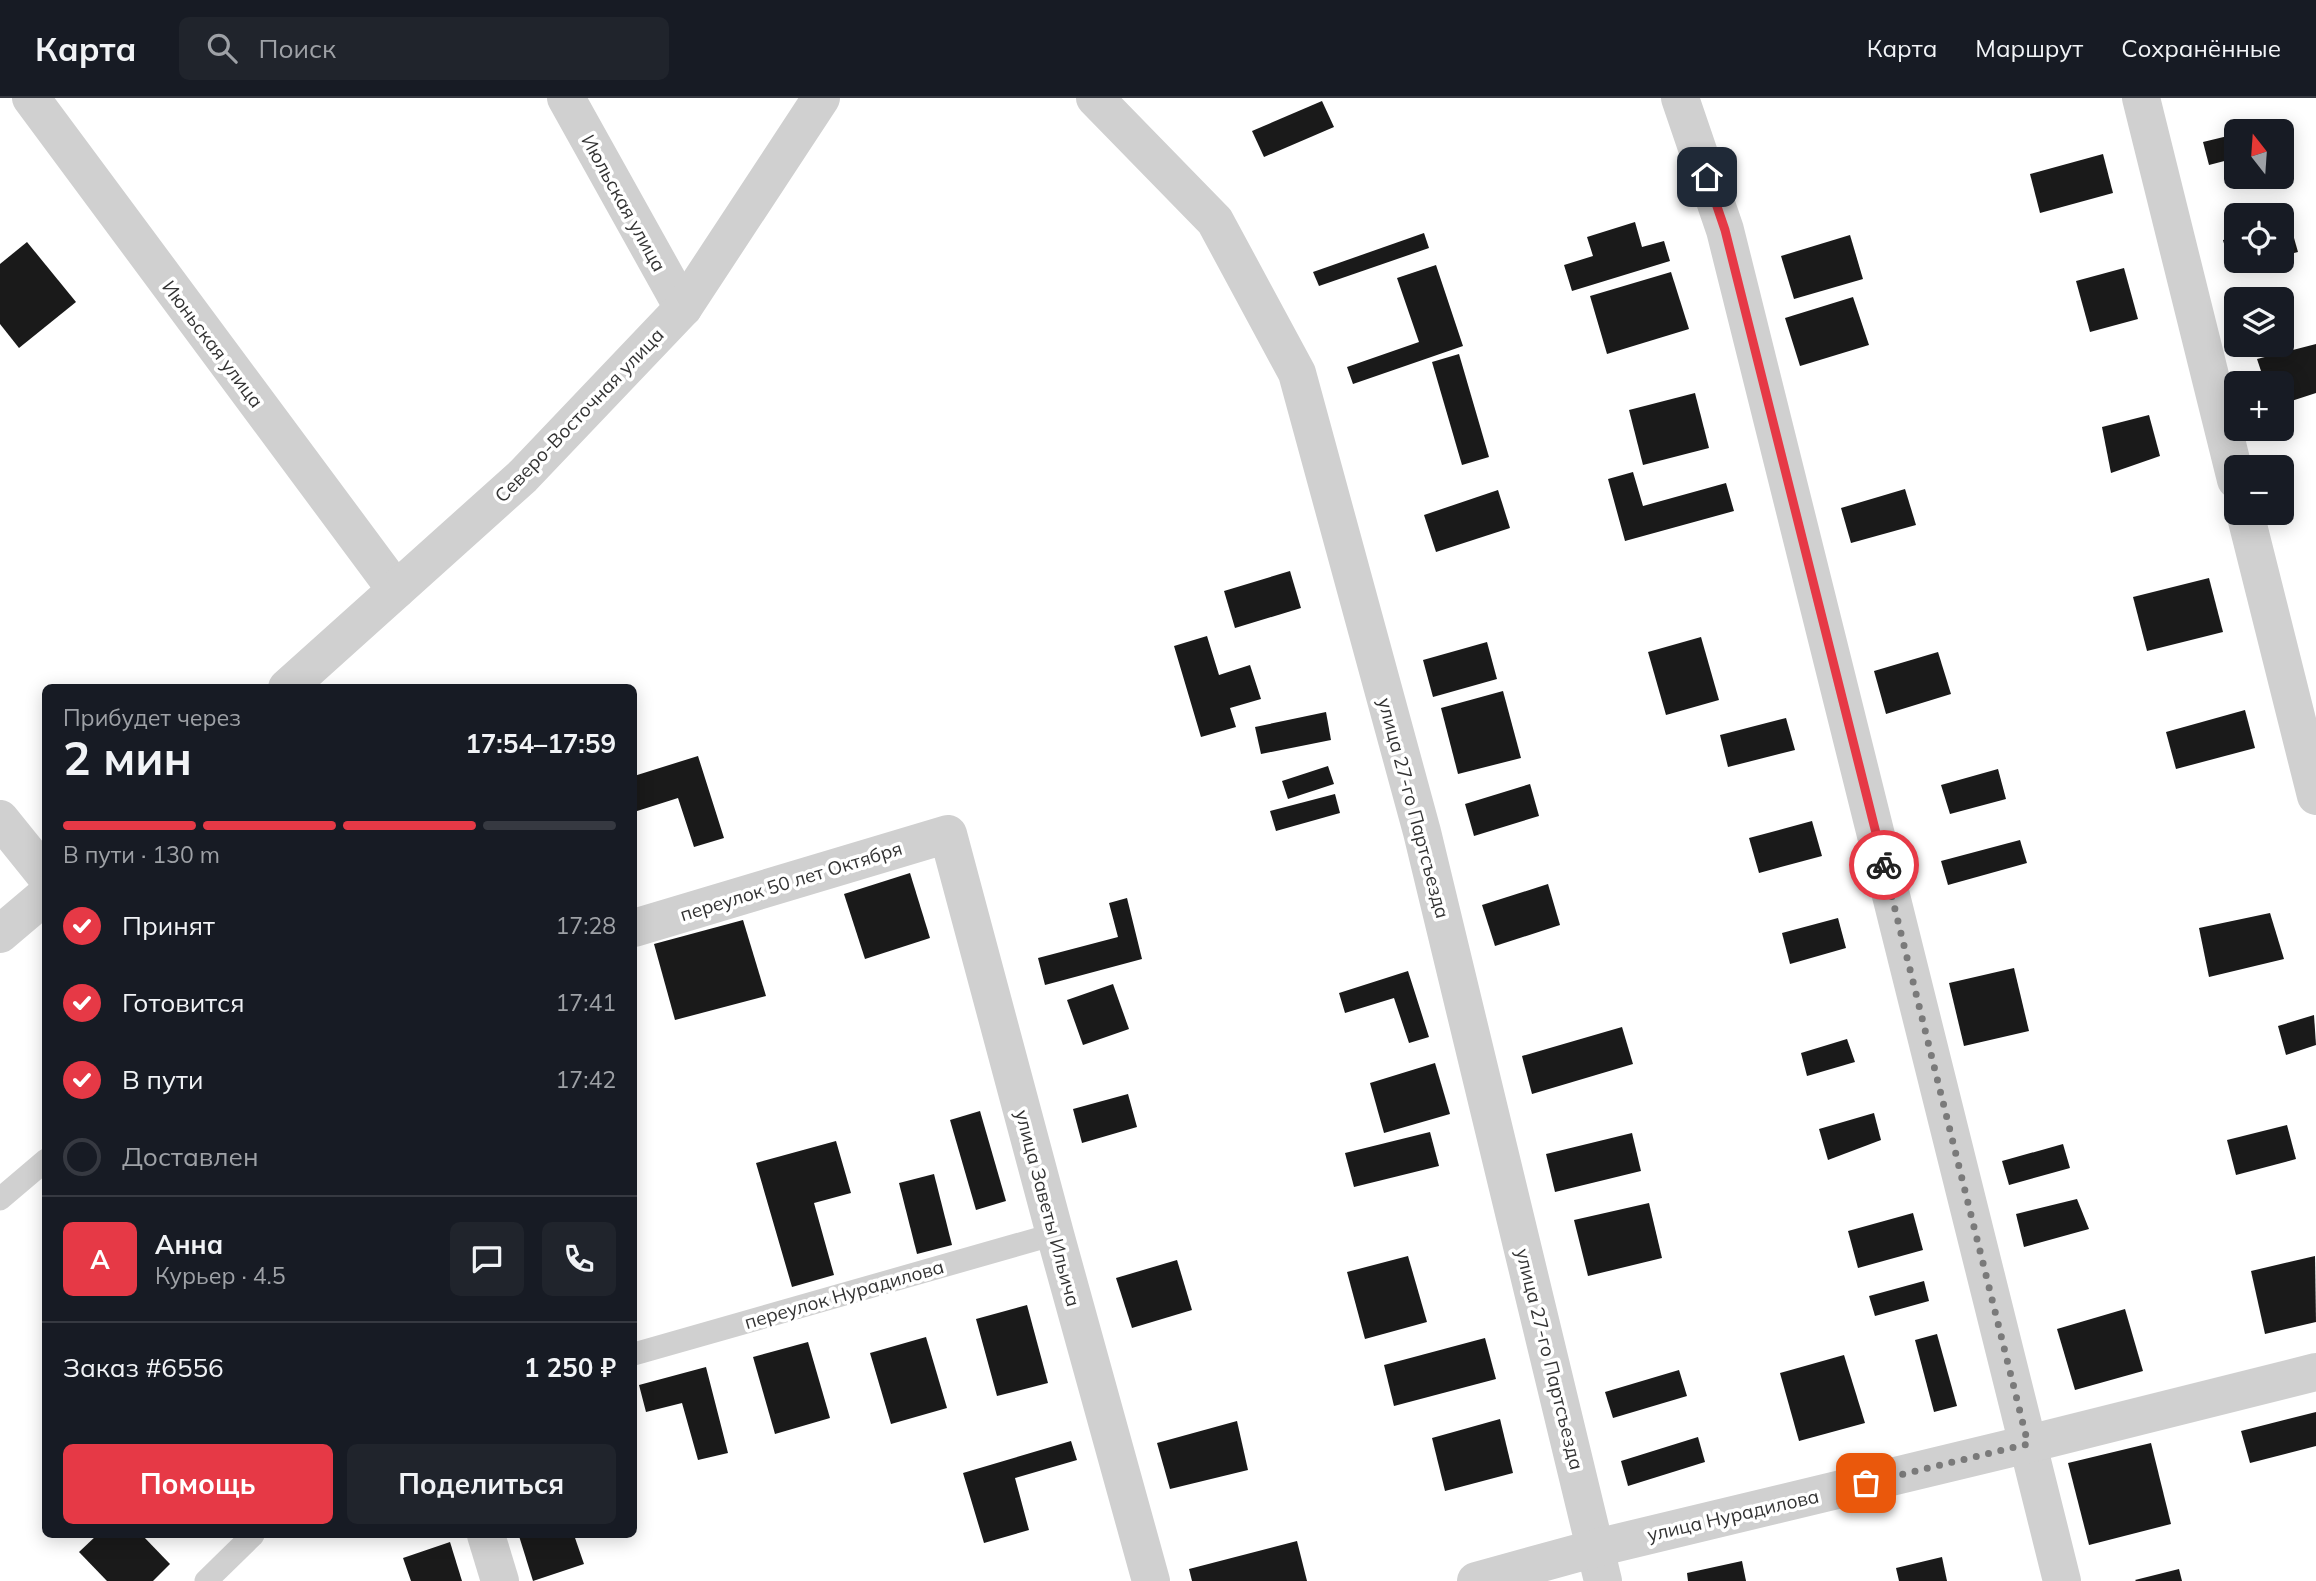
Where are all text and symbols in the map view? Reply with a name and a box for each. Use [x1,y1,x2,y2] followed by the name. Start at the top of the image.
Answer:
[179,17,669,80] search box
[35,28,137,69] text: Карта
[203,29,241,67] icon: search
[259,32,336,65] text: Поиск
[1867,33,1937,63] text: Карта
[1975,33,2083,63] text: Маршрут
[2121,33,2281,63] text: Сохранённые
[2224,119,2294,189] north arrow
[2224,119,2294,525] map controls
[576,130,672,276] street label: Июльская улица
[1677,147,1737,207] pin
[1688,158,1726,196] icon: home
[2224,203,2294,273] button: locate
[157,276,269,412] street label: Июньская улица
[2224,287,2294,357] button: layers
[489,323,669,507] street label: Северо-Восточная улица
[2224,371,2294,441] button: +
[2224,455,2294,525] button: −
[1373,695,1455,921] street label: улица 27-го Партсъезда
[63,703,241,732] text: Прибудет через
[465,727,616,760] text: 17:54–17:59
[63,729,192,787] text: 2 мин
[1849,830,1919,900] courier
[677,836,905,926] street label: переулок 50 лет Октября
[63,840,220,869] text: В пути · 130 m
[1865,846,1903,884] icon: bike
[63,907,101,945] icon: check
[122,909,215,942] text: Принят
[556,911,616,940] text: 17:28
[63,984,101,1022] icon: check
[122,986,245,1019] text: Готовится
[556,988,616,1017] text: 17:41
[63,1061,101,1099] icon: check
[122,1063,203,1096] text: В пути
[556,1065,616,1094] text: 17:42
[1010,1107,1086,1309] street label: улица Заветы Ильича
[122,1140,259,1173] text: Доставлен
[450,1222,524,1296] button: chat
[542,1222,616,1296] button: phone
[155,1228,223,1261] text: Анна
[90,1243,110,1276] text: А
[1511,1246,1589,1472] street label: улица 27-го Партсъезда
[742,1254,946,1334] street label: переулок Нурадилова
[155,1261,286,1290] text: Курьер · 4.5
[63,1351,224,1384] text: Заказ #6556
[524,1351,616,1384] text: 1 250 ₽
[63,1444,333,1524] button: Помощь
[347,1444,616,1524] button: Поделиться
[1836,1453,1896,1513] pin
[1847,1464,1885,1502] icon: bag
[1645,1484,1821,1546] street label: улица Нурадилова

